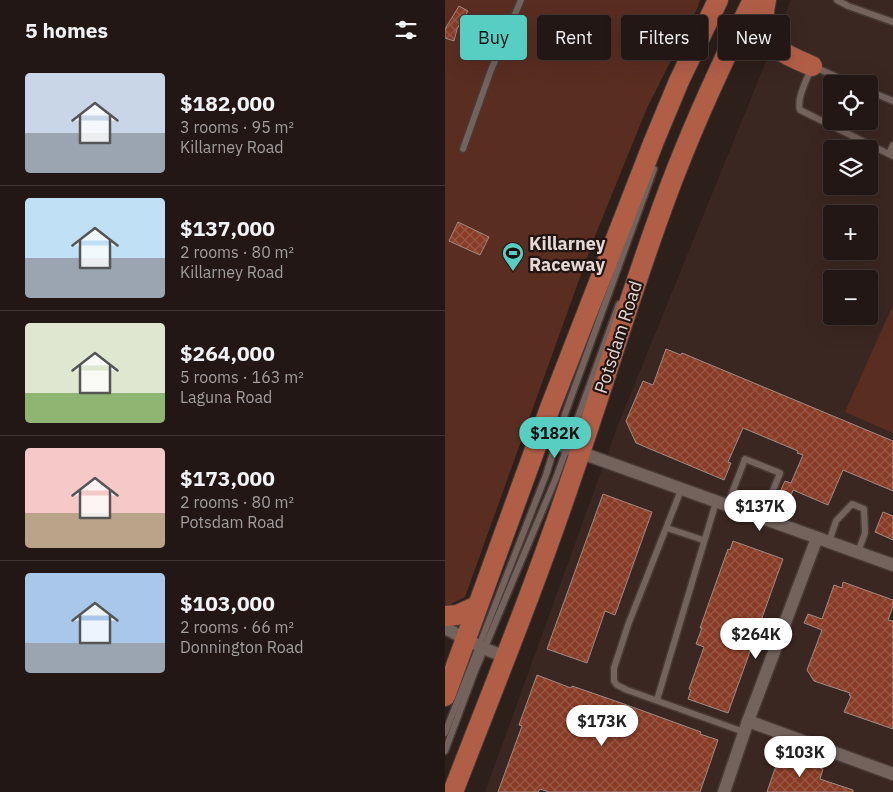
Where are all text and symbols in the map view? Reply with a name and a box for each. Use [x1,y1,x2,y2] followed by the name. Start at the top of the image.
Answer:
[460,15,527,60] chip: Buy
[537,15,611,60] chip: Rent
[621,15,708,60] chip: Filters
[718,15,790,60] chip: New
[25,16,108,44] text: 5 homes
[392,16,420,44] icon: filters
[823,75,878,325] map controls
[823,75,878,130] button: locate
[180,89,275,117] text: $182,000
[65,93,125,153] icon: home
[180,117,294,137] text: 3 rooms · 95 m²
[180,137,284,157] text: Killarney Road
[823,140,878,195] button: layers
[823,205,878,260] button: +
[180,214,275,242] text: $137,000
[65,218,125,278] icon: home
[529,232,606,276] place label: Killarney Raceway
[501,241,525,272] sports icon: Killarney Raceway
[180,242,294,262] text: 2 rooms · 80 m²
[180,262,284,282] text: Killarney Road
[823,270,878,325] button: −
[589,278,647,396] street label: Potsdam Road
[180,339,275,367] text: $264,000
[65,343,125,403] icon: home
[180,367,304,387] text: 5 rooms · 163 m²
[180,387,272,407] text: Laguna Road
[520,416,590,459] pin: $182K
[530,423,580,443] text: $182K
[180,464,275,492] text: $173,000
[65,468,125,528] icon: home
[725,490,795,532] pin: $137K
[180,492,294,512] text: 2 rooms · 80 m²
[735,496,785,516] text: $137K
[180,512,284,532] text: Potsdam Road
[180,589,275,617] text: $103,000
[65,593,125,653] icon: home
[180,617,294,637] text: 2 rooms · 66 m²
[721,618,791,660] pin: $264K
[731,624,781,644] text: $264K
[180,637,304,657] text: Donnington Road
[567,704,637,747] pin: $173K
[577,711,627,731] text: $173K
[765,736,835,778] pin: $103K
[775,742,825,762] text: $103K

